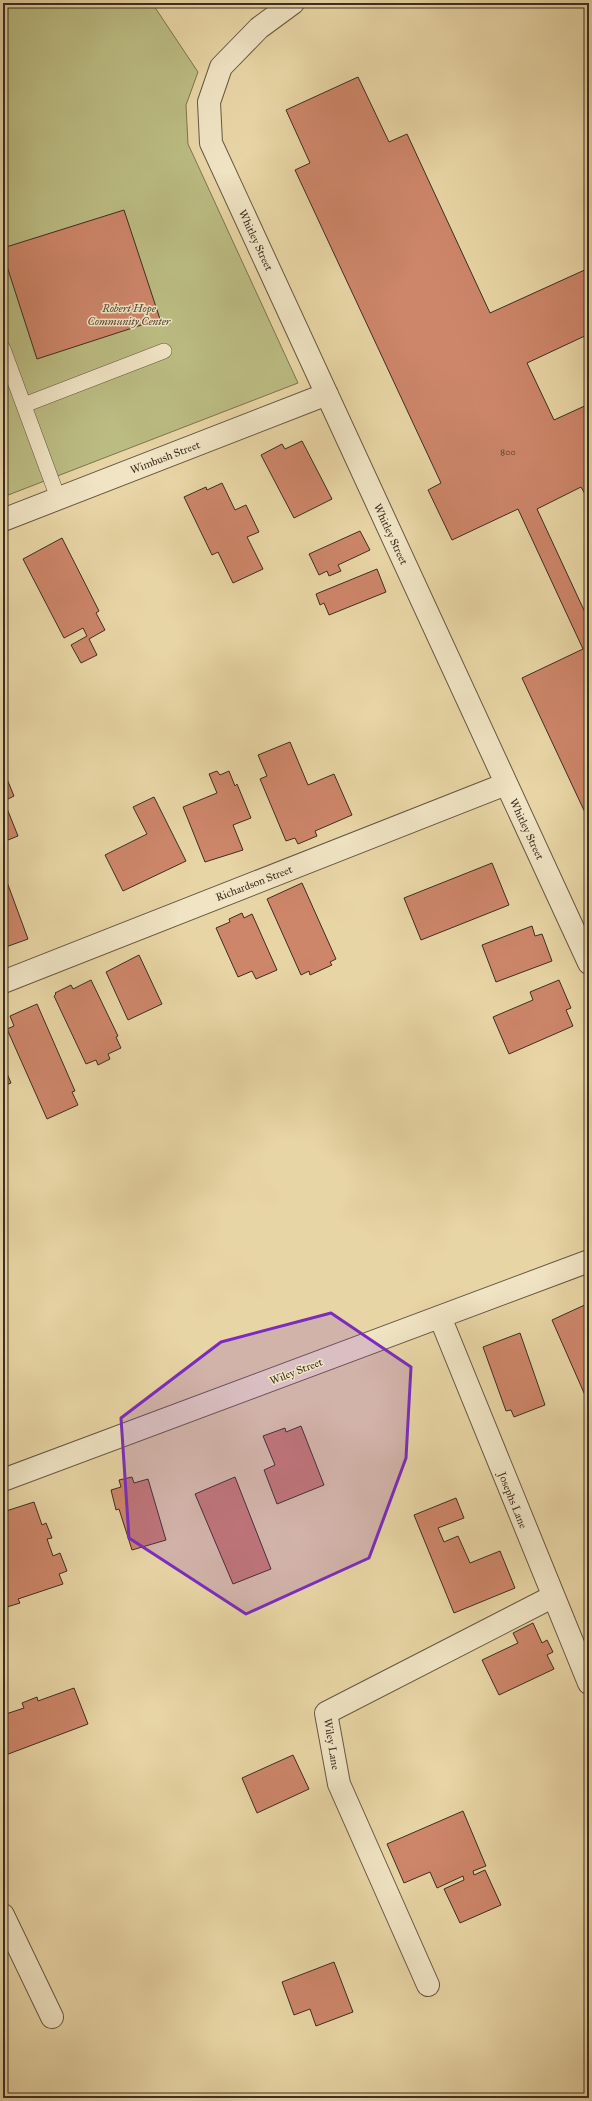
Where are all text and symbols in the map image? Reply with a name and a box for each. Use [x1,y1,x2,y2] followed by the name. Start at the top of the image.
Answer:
[236,208,275,273] street label: Whitley Street
[88,302,172,328] park label: Robert Hope Community Center
[128,438,202,477] street label: Wimbush Street
[500,446,516,457] house number: 800
[371,502,410,567] street label: Whitley Street
[507,797,546,862] street label: Whitley Street
[214,863,294,904] street label: Richardson Street
[268,1355,325,1388] street label: Wiley Street
[494,1469,530,1531] street label: Josephs Lane
[321,1717,342,1771] street label: Wiley Lane

